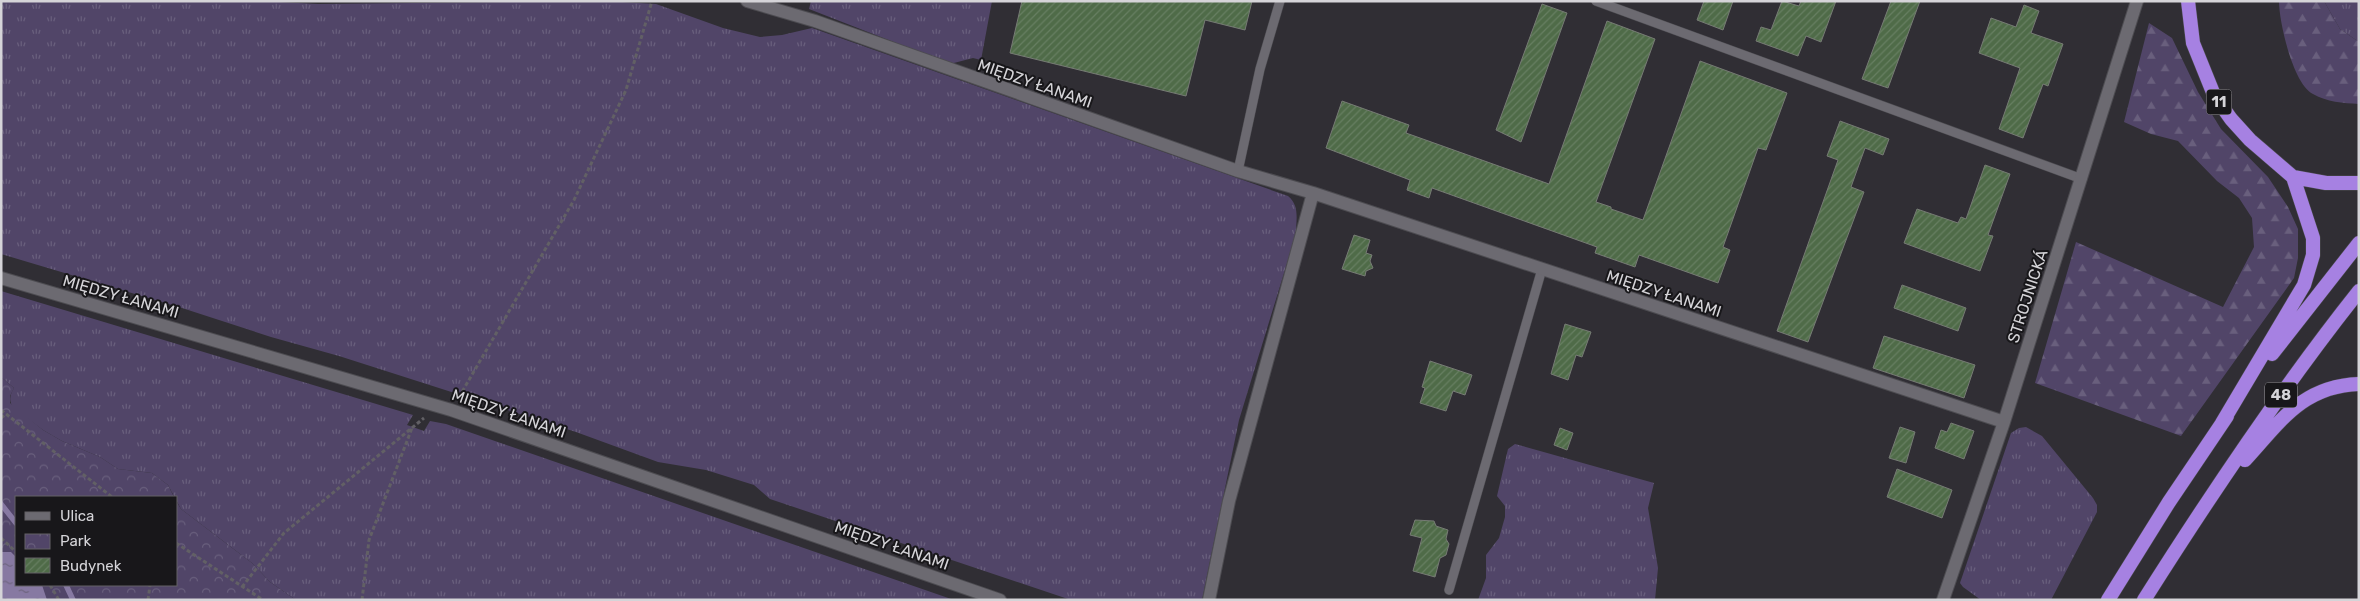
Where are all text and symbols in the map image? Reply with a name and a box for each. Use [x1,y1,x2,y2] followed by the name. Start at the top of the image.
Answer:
[975,55,1095,113] street label: MIĘDZY ŁANAMI
[2206,90,2232,114] road number: 11
[2003,247,2052,345] street label: STROJNICKÁ
[1604,266,1724,322] street label: MIĘDZY ŁANAMI
[60,271,181,323] street label: MIĘDZY ŁANAMI
[2265,382,2297,408] road number: 48
[449,385,569,443] street label: MIĘDZY ŁANAMI
[15,496,178,586] legend
[60,507,94,525] text: Ulica
[832,517,952,575] street label: MIĘDZY ŁANAMI
[60,532,91,550] text: Park
[60,557,122,575] text: Budynek

